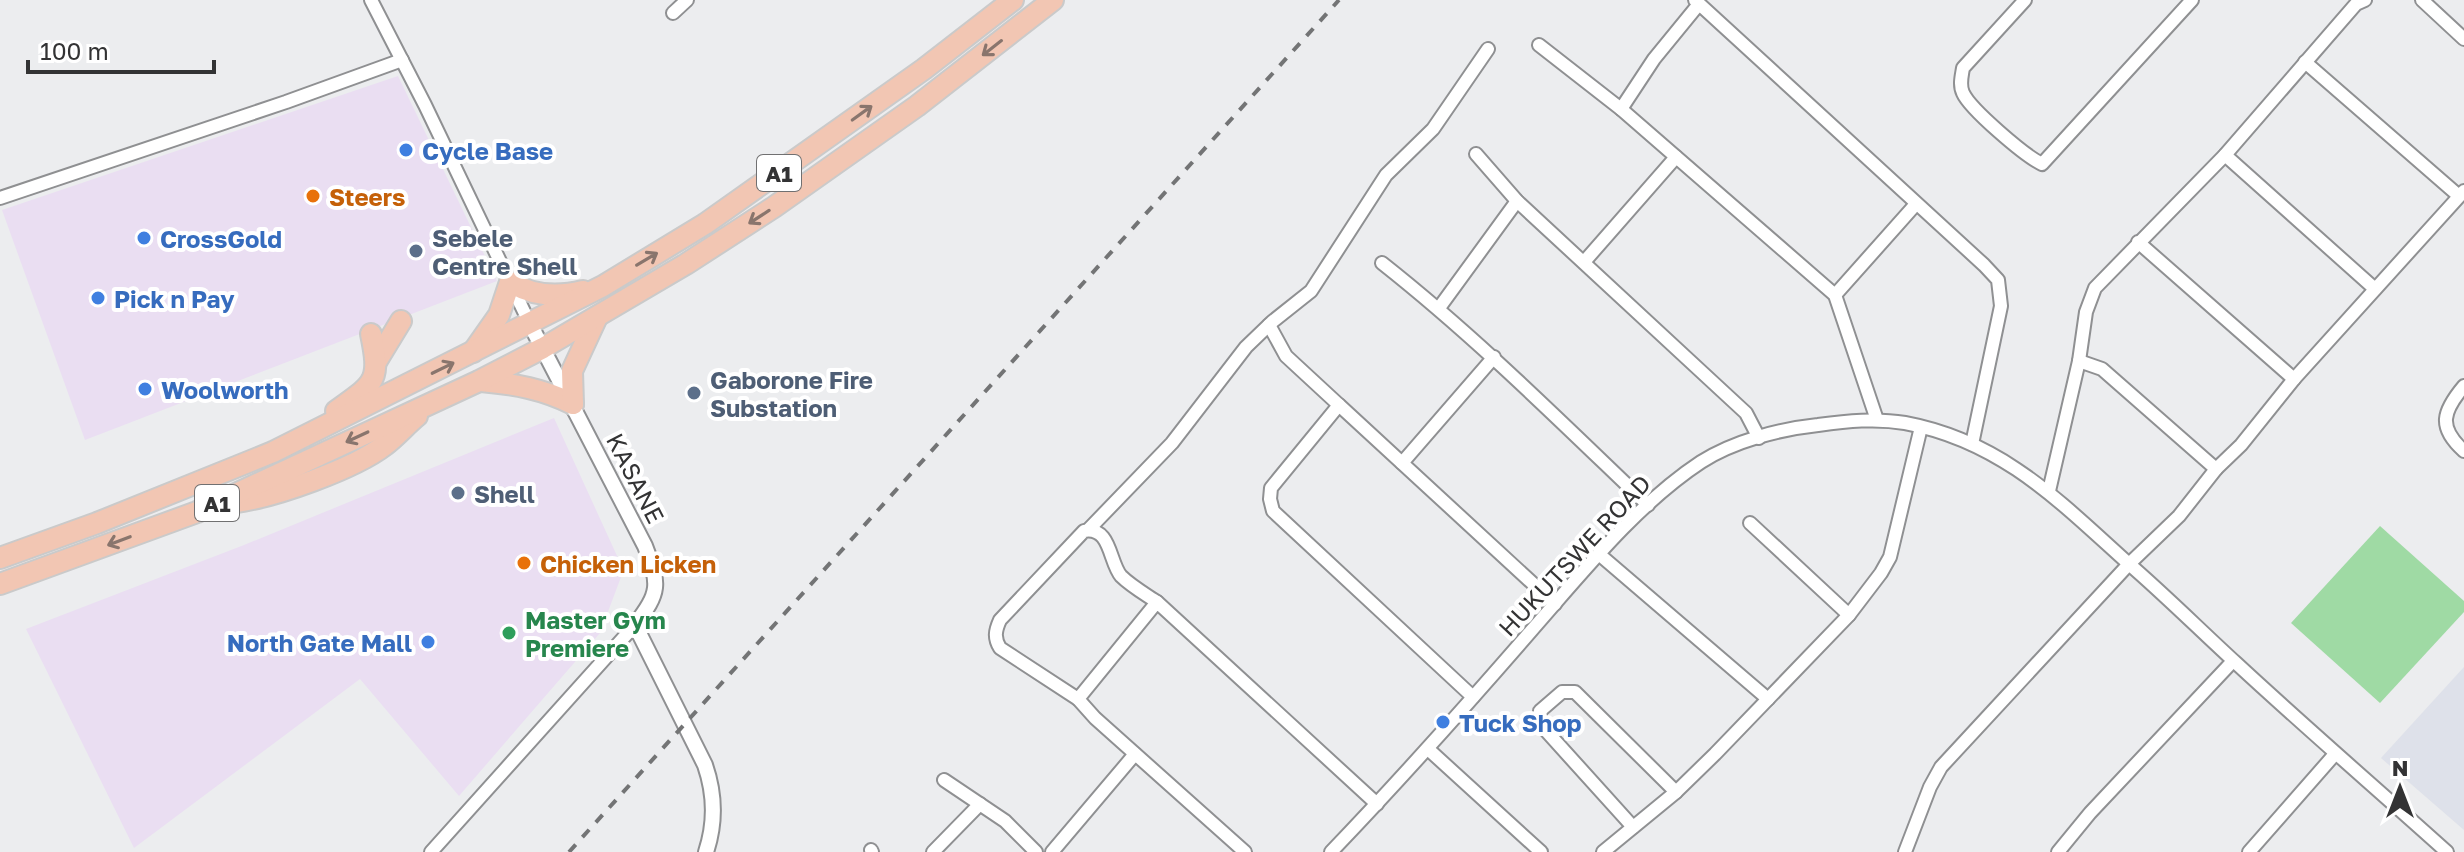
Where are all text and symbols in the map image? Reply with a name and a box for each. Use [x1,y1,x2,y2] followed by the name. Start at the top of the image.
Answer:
[28,24,214,74] scale bar
[40,36,109,65] text: 100 m
[982,39,1003,57] one-way arrow
[851,105,873,122] one-way arrow
[422,136,553,165] place label: Cycle Base
[397,141,415,159] marker: Cycle Base
[757,155,801,191] road number: A1
[329,182,406,211] place label: Steers
[304,187,322,205] marker: Steers
[748,209,771,225] one-way arrow
[432,223,577,280] place label: Sebele Centre Shell
[160,224,282,253] place label: CrossGold
[135,229,153,247] marker: CrossGold
[407,242,425,260] marker: Sebele Centre Shell
[635,251,658,267] one-way arrow
[114,284,235,313] place label: Pick n Pay
[89,289,107,307] marker: Pick n Pay
[431,360,455,375] one-way arrow
[710,365,873,422] place label: Gaborone Fire Substation
[161,375,289,404] place label: Woolworth
[136,380,154,398] marker: Woolworth
[685,384,703,402] marker: Gaborone Fire Substation
[601,428,671,528] street label: KASANE
[346,431,370,446] one-way arrow
[1492,468,1656,642] street label: HUKUTSWE ROAD
[474,479,535,508] place label: Shell
[449,484,467,502] marker: Shell
[195,485,239,521] road number: A1
[107,535,132,550] one-way arrow
[540,549,716,578] place label: Chicken Licken
[515,554,533,572] marker: Chicken Licken
[525,605,666,662] place label: Master Gym Premiere
[500,624,518,642] marker: Master Gym Premiere
[227,628,412,657] place label: North Gate Mall
[419,633,437,651] marker: North Gate Mall
[1459,708,1582,737] place label: Tuck Shop
[1434,713,1452,731] marker: Tuck Shop
[2360,748,2440,828] north arrow
[2392,754,2408,781] text: N

